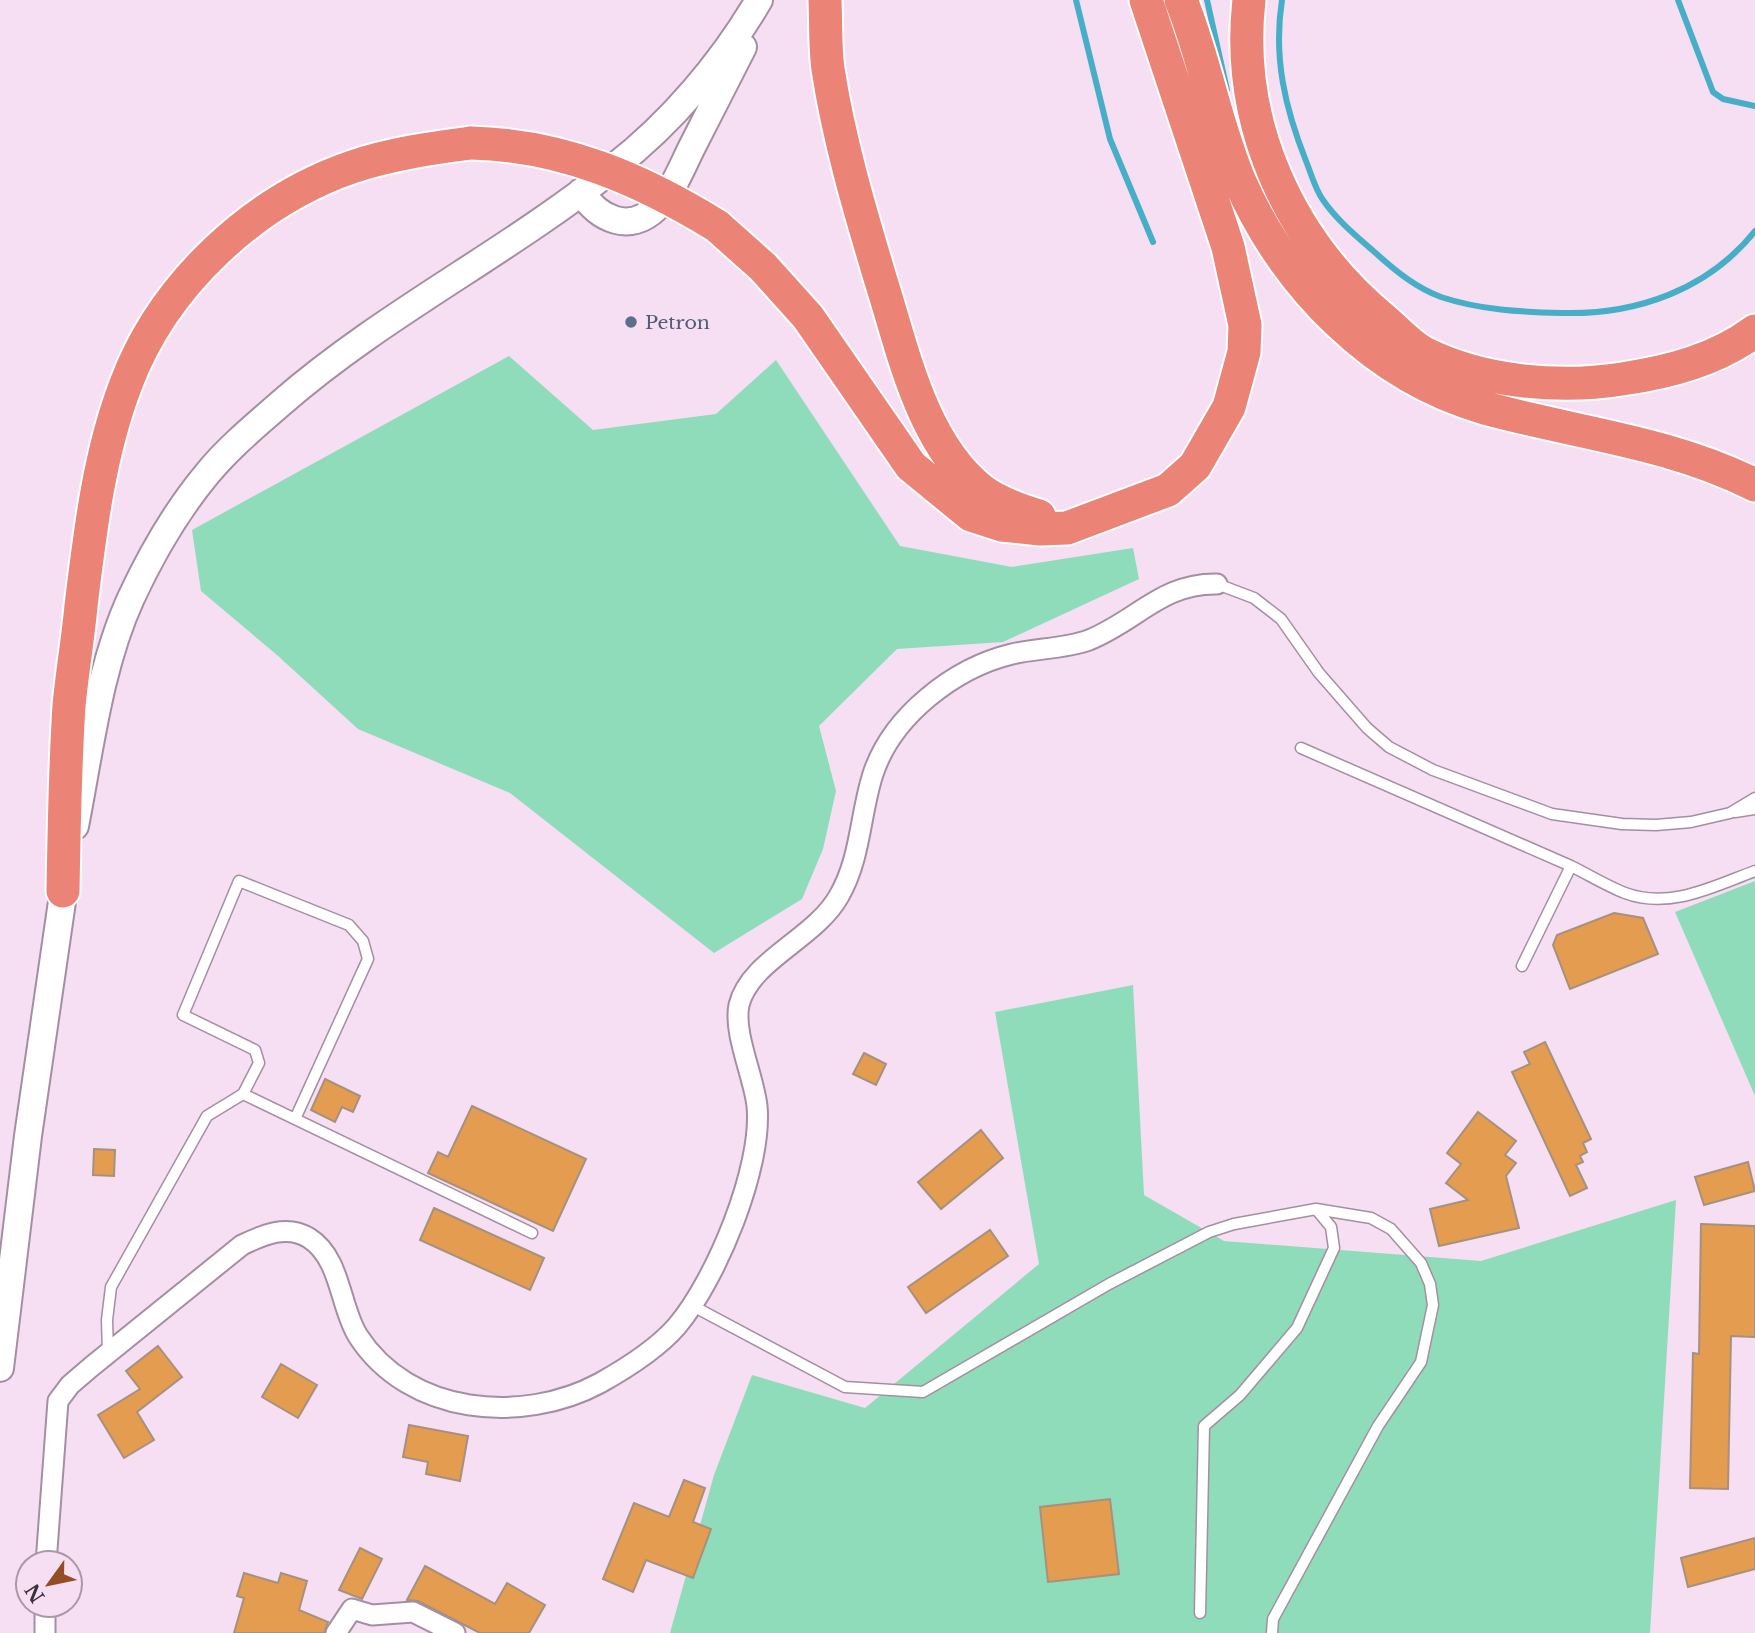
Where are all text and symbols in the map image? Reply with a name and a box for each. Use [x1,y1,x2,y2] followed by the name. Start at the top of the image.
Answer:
[645,311,710,334] place label: Petron
[623,314,639,330] marker: Petron
[14,1549,84,1619] north arrow
[21,1579,50,1607] text: N

